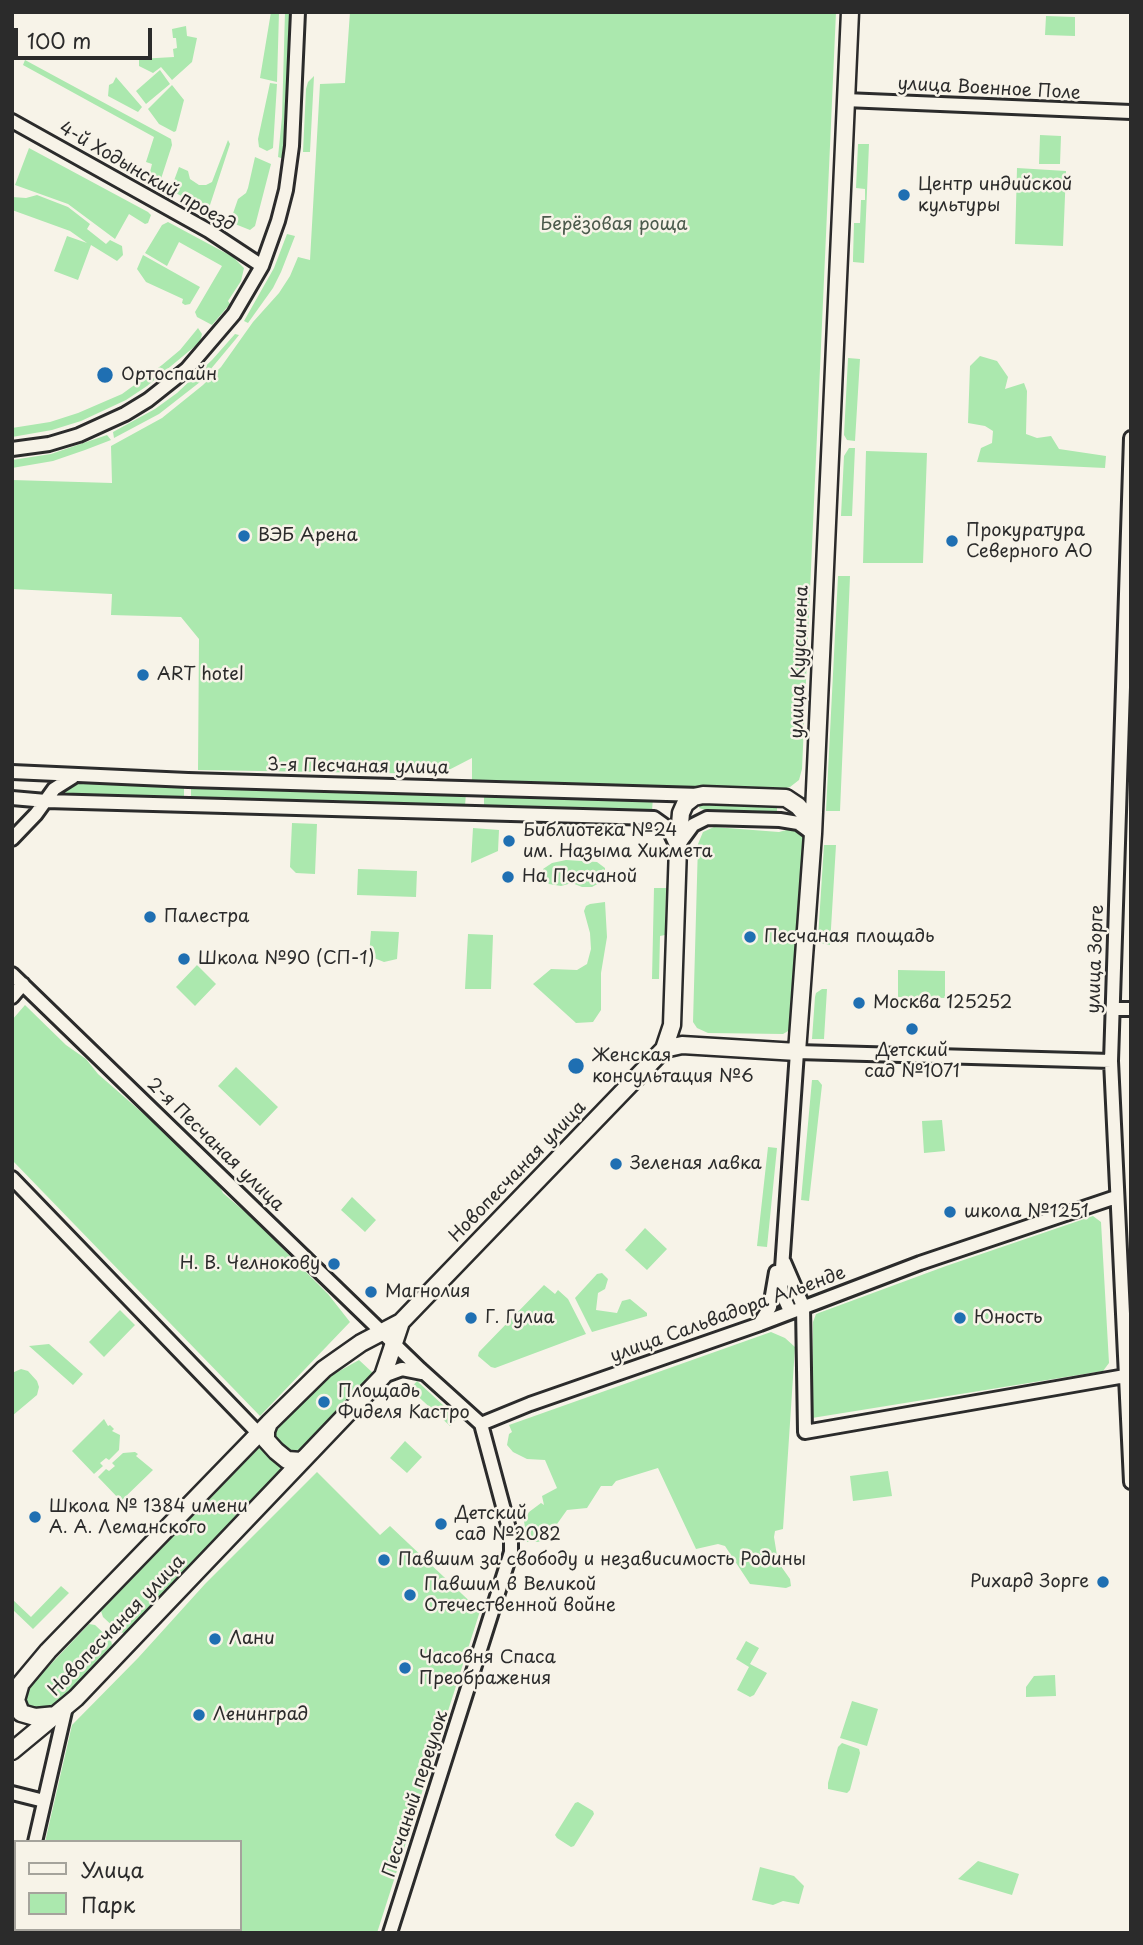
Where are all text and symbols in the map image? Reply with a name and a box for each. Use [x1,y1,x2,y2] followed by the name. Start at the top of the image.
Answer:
[18,14,156,58] scale bar
[27,24,91,56] text: 100 m
[897,73,1081,105] street label: улица Военное Поле
[55,118,239,236] street label: 4-й Ходынский проезд
[918,174,1072,216] place label: Центр индийской культуры
[896,187,912,203] marker: Центр индийской культуры
[540,214,688,236] park label: Берёзовая роща
[121,364,217,386] place label: Ортоспайн
[95,365,115,385] marker: Ортоспайн
[966,520,1093,562] place label: Прокуратура Северного АО
[258,525,358,547] place label: ВЭБ Арена
[236,528,252,544] marker: ВЭБ Арена
[944,533,960,549] marker: Прокуратура Северного АО
[787,585,813,739] street label: улица Куусинена
[157,664,244,686] place label: ART hotel
[135,667,151,683] marker: ART hotel
[267,755,449,779] street label: 3-я Песчаная улица
[523,820,713,862] place label: Библиотека №24 им. Назыма Хикмета
[501,833,517,849] marker: Библиотека №24 им. Назыма Хикмета
[522,866,637,888] place label: На Песчаной
[500,869,516,885] marker: На Песчаной
[1083,904,1109,1014] street label: улица Зорге
[164,906,249,928] place label: Палестра
[142,909,158,925] marker: Палестра
[764,926,934,948] place label: Песчаная площадь
[742,929,758,945] marker: Песчаная площадь
[198,948,375,970] place label: Школа №90 (СП-1)
[176,951,192,967] marker: Школа №90 (СП-1)
[873,992,1012,1014] place label: Москва 125252
[851,995,867,1011] marker: Москва 125252
[904,1021,920,1037] marker: Детский сад №1071
[864,1040,960,1082] place label: Детский сад №1071
[592,1045,754,1088] place label: Женская консультация №6
[566,1056,586,1076] marker: Женская консультация №6
[142,1074,288,1216] street label: 2-я Песчаная улица
[445,1097,591,1247] street label: Новопесчаная улица
[630,1153,762,1175] place label: Зеленая лавка
[608,1156,624,1172] marker: Зеленая лавка
[964,1201,1089,1223] place label: школа №1251
[942,1204,958,1220] marker: школа №1251
[180,1253,320,1275] place label: Н. В. Челнокову
[326,1256,342,1272] marker: Н. В. Челнокову
[607,1262,849,1368] street label: улица Сальвадора Альенде
[385,1281,470,1303] place label: Магнолия
[363,1284,379,1300] marker: Магнолия
[485,1307,555,1329] place label: Г. Гулиа
[974,1307,1042,1329] place label: Юность
[463,1310,479,1326] marker: Г. Гулиа
[952,1310,968,1326] marker: Юность
[338,1381,470,1424] place label: Площадь Фиделя Кастро
[316,1394,332,1410] marker: Площадь Фиделя Кастро
[49,1496,248,1538] place label: Школа № 1384 имени А. А. Леманского
[455,1503,561,1546] place label: Детский сад №2082
[27,1509,43,1525] marker: Школа № 1384 имени А. А. Леманского
[433,1516,449,1532] marker: Детский сад №2082
[398,1549,806,1571] place label: Павшим за свободу и независимость Родины
[44,1551,190,1701] street label: Новопесчаная улица
[376,1552,392,1568] marker: Павшим за свободу и независимость Родины
[970,1571,1089,1593] place label: Рихард Зорге
[424,1574,616,1616] place label: Павшим в Великой Отечественной войне
[1095,1574,1111,1590] marker: Рихард Зорге
[402,1587,418,1603] marker: Павшим в Великой Отечественной войне
[229,1628,275,1650] place label: Лани
[207,1631,223,1647] marker: Лани
[419,1647,556,1690] place label: Часовня Спаса Преображения
[397,1660,413,1676] marker: Часовня Спаса Преображения
[213,1704,308,1726] place label: Ленинград
[191,1707,207,1723] marker: Ленинград
[379,1708,453,1880] street label: Песчаный переулок
[14,1840,242,1931] legend
[81,1853,144,1885] text: Улица
[81,1888,135,1920] text: Парк

